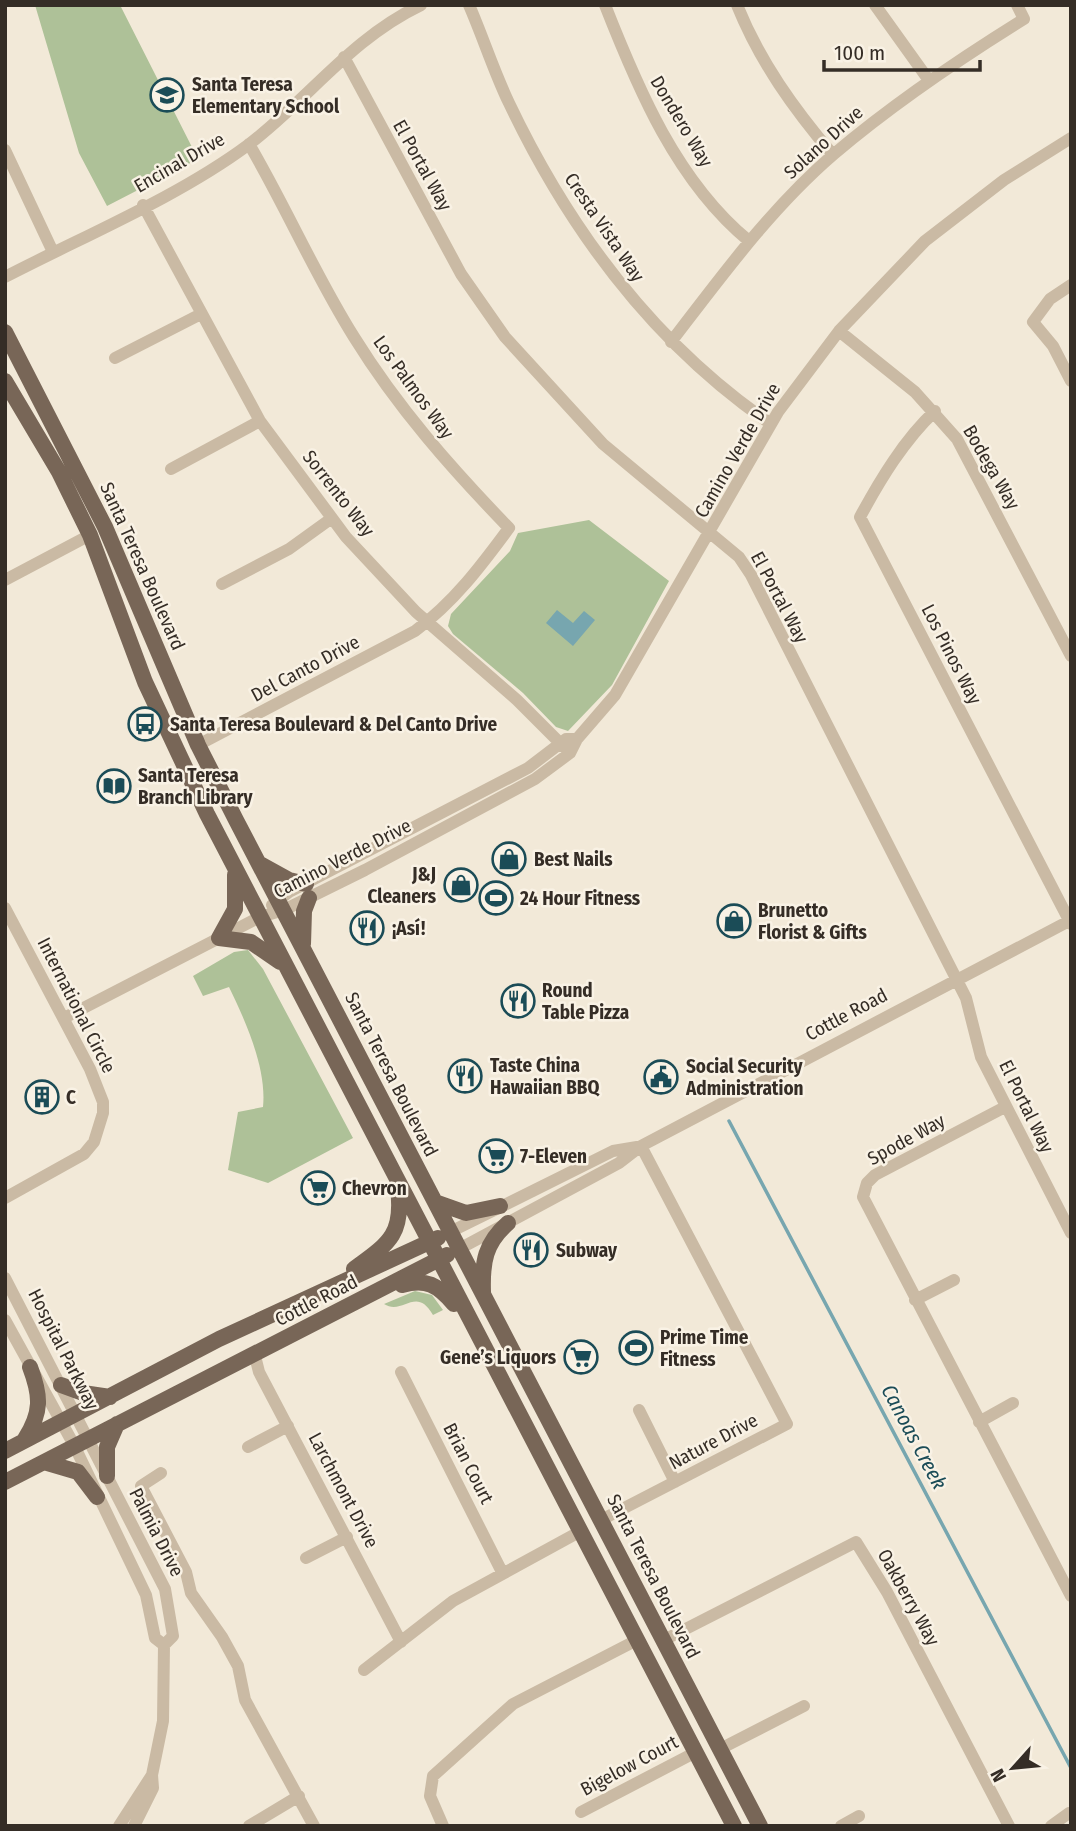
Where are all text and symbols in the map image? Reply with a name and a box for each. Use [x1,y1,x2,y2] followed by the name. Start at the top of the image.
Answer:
[824,28,980,72] scale bar
[834,40,885,66] text: 100 m
[645,71,718,171] street label: Dondero Way
[192,73,340,118] place label: Santa Teresa Elementary School
[148,76,186,114] school or university icon: Santa Teresa Elementary School
[779,101,868,184] street label: Solano Drive
[388,116,457,215] street label: El Portal Way
[130,127,229,198] street label: Encinal Drive
[560,168,650,287] street label: Cresta Vista Way
[368,331,459,444] street label: Los Palmos Way
[690,379,785,522] street label: Camino Verde Drive
[958,421,1025,514] street label: Bodega Way
[298,446,380,541] street label: Sorrento Way
[95,479,190,654] street label: Santa Teresa Boulevard
[746,548,813,647] street label: El Portal Way
[917,600,987,708] street label: Los Pinos Way
[247,630,363,707] street label: Del Canto Drive
[126,705,164,743] bus stop icon: Santa Teresa Boulevard & Del Canto Drive
[170,713,497,736] place label: Santa Teresa Boulevard & Del Canto Drive
[138,764,253,809] place label: Santa Teresa Branch Library
[95,767,133,805] library icon: Santa Teresa Branch Library
[269,814,415,903] street label: Camino Verde Drive
[490,840,528,878] shop icon: Best Nails
[534,848,613,871] place label: Best Nails
[368,863,437,908] place label: J&J Cleaners
[442,866,480,904] shop icon: J&J Cleaners
[477,879,515,917] sports icon: 24 Hour Fitness
[519,887,641,910] place label: 24 Hour Fitness
[758,899,867,944] place label: Brunetto Florist & Gifts
[715,902,753,940] shop icon: Brunetto Florist & Gifts
[348,909,386,947] restaurant icon: ¡Así!
[392,917,425,940] place label: ¡Así!
[33,934,121,1077] street label: International Circle
[542,979,629,1024] place label: Round Table Pizza
[499,982,537,1020] restaurant icon: Round Table Pizza
[801,983,891,1046] street label: Cottle Road
[340,988,443,1160] street label: Santa Teresa Boulevard
[490,1054,600,1099] place label: Taste China Hawaiian BBQ
[685,1055,804,1100] place label: Social Security Administration
[994,1056,1059,1157] street label: El Portal Way
[446,1057,484,1095] restaurant icon: Taste China Hawaiian BBQ
[642,1058,680,1096] public building icon: Social Security Administration
[23,1078,61,1116] building icon: C
[66,1086,76,1109] place label: C
[864,1109,949,1170] street label: Spode Way
[477,1137,515,1175] supermarket icon: 7-Eleven
[520,1145,587,1168] place label: 7-Eleven
[299,1169,337,1207] supermarket icon: Chevron
[342,1177,407,1200] place label: Chevron
[512,1231,550,1269] restaurant icon: Subway
[556,1239,618,1262] place label: Subway
[271,1270,361,1331] street label: Cottle Road
[23,1285,104,1414] street label: Hospital Parkway
[660,1326,749,1371] place label: Prime Time Fitness
[617,1329,655,1367] sports icon: Prime Time Fitness
[562,1338,600,1376] supermarket icon: Gene’s Liquors
[440,1346,557,1369] place label: Gene’s Liquors
[876,1380,952,1494] water label: Canoas Creek
[665,1408,762,1474] street label: Nature Drive
[438,1419,499,1508] street label: Brian Court
[304,1429,384,1552] street label: Larchmont Drive
[124,1484,189,1580] street label: Palmia Drive
[602,1490,705,1662] street label: Santa Teresa Boulevard
[873,1545,945,1650] street label: Oakberry Way
[577,1730,683,1801] street label: Bigelow Court
[978,1733,1048,1803] north arrow
[985,1765,1011,1786] text: N

